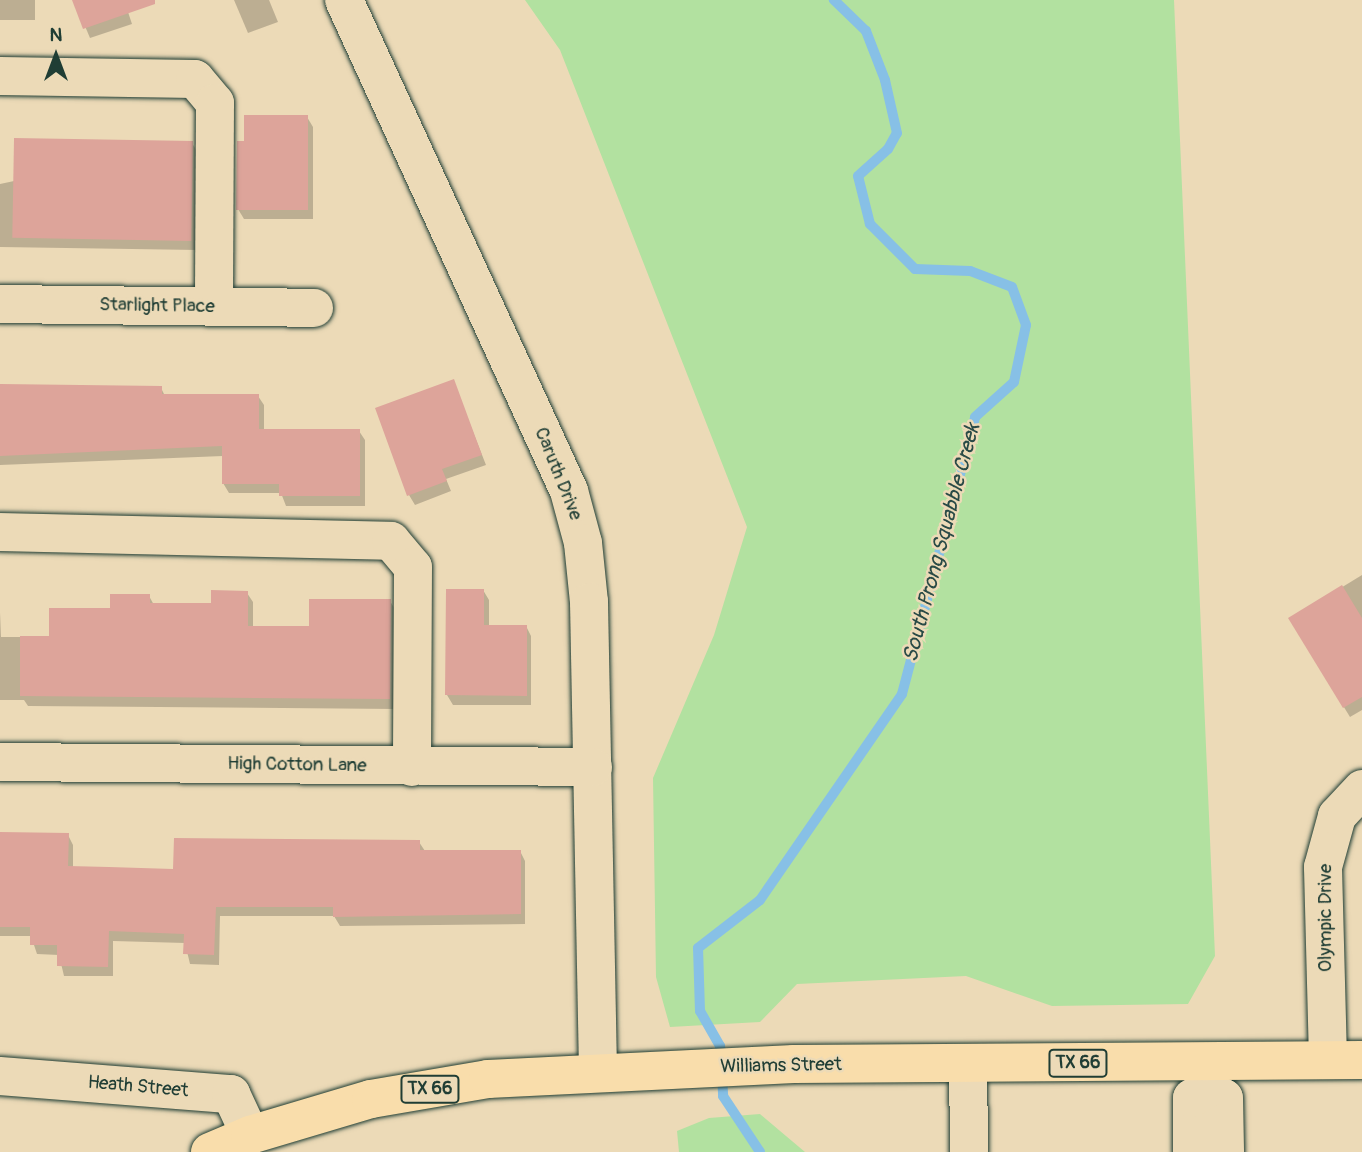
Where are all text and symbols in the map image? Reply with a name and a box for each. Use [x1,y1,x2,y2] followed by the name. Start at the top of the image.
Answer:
[21,21,91,91] north arrow
[50,23,62,47] text: N
[99,294,215,318] street label: Starlight Place
[898,421,986,665] water label: South Prong Squabble Creek
[529,424,587,524] street label: Caruth Drive
[227,752,367,778] street label: High Cotton Lane
[1315,864,1337,972] street label: Olympic Drive
[1048,1048,1108,1078] road number: TX 66
[720,1054,842,1078] street label: Williams Street
[87,1071,189,1103] street label: Heath Street
[400,1074,460,1104] road number: TX 66

